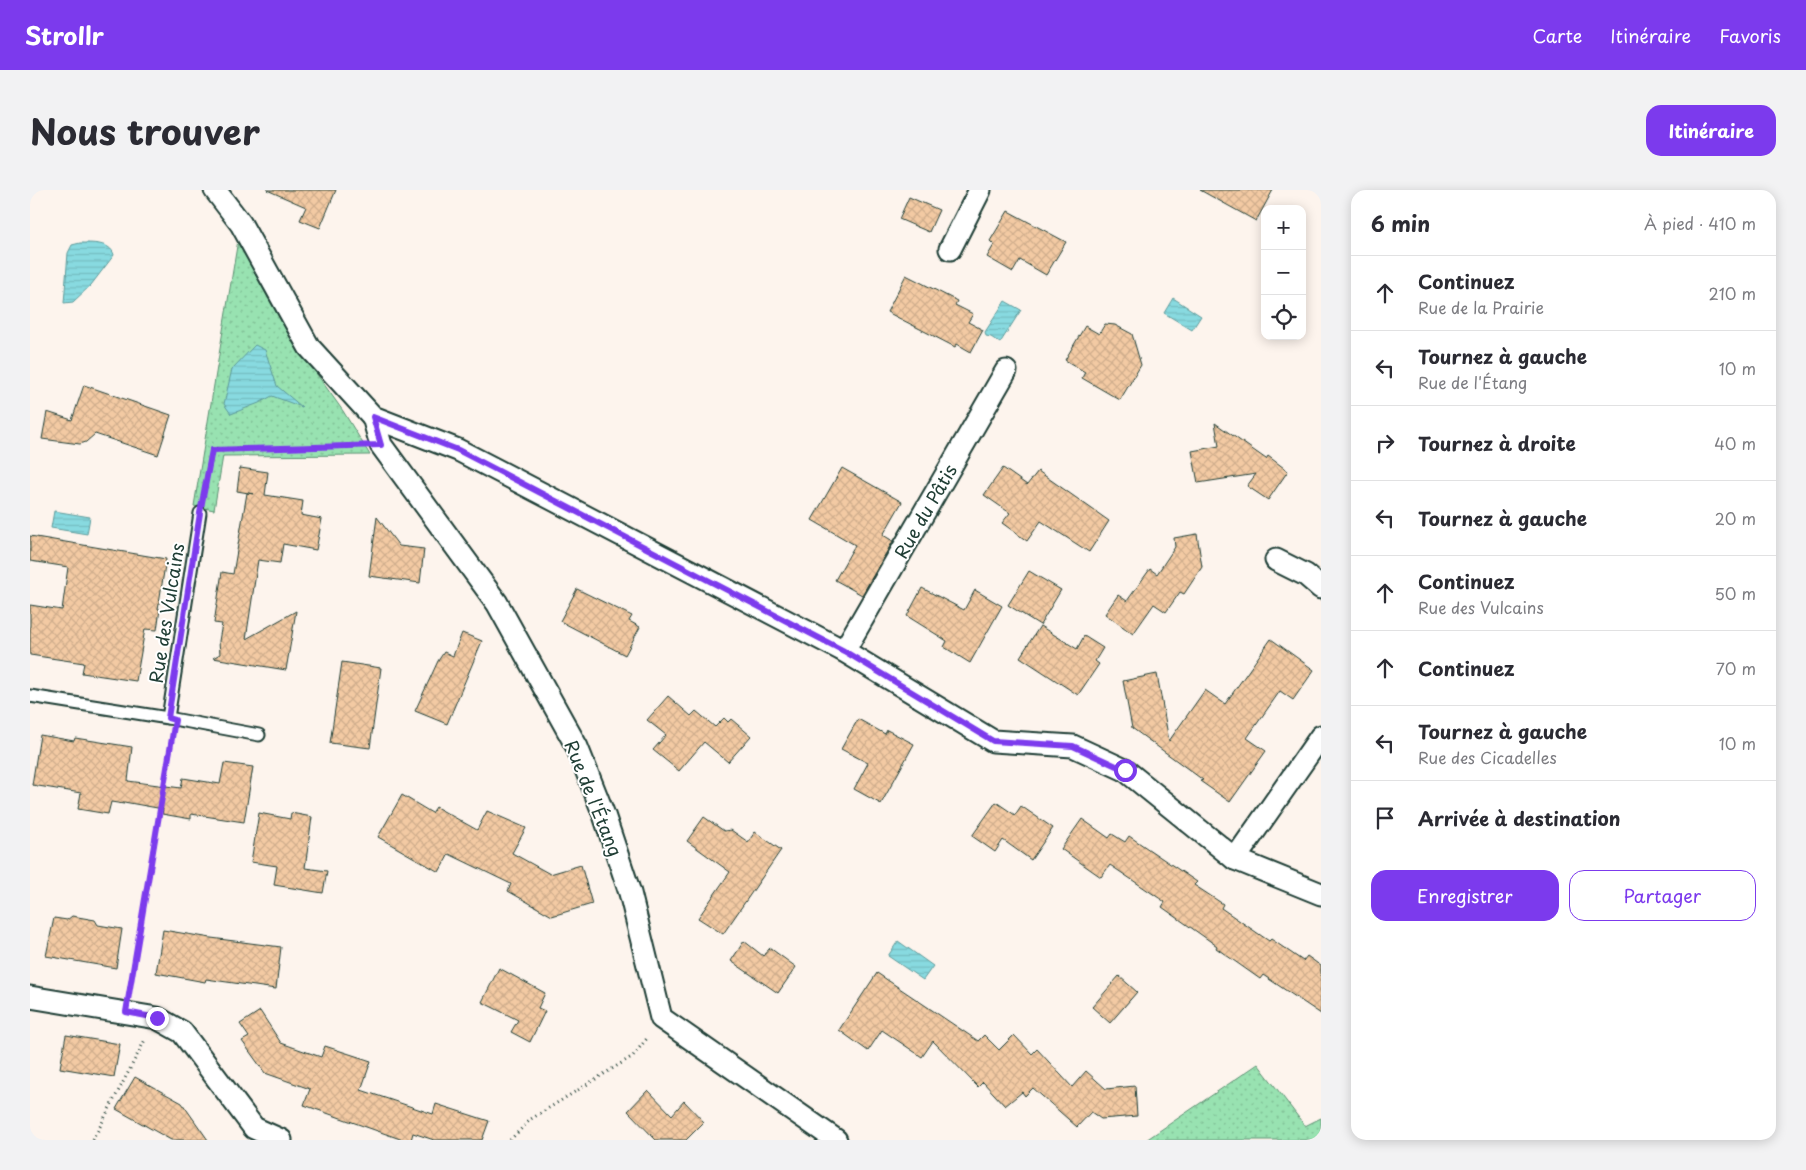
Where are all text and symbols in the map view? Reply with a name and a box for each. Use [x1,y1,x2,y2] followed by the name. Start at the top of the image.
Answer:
[25,17,104,53] text: Strollr
[1532,22,1582,49] text: Carte
[1610,22,1691,49] text: Itinéraire
[1719,22,1781,49] text: Favoris
[30,104,260,157] text: Nous trouver
[1646,105,1776,156] button: Itinéraire
[1261,205,1306,340] map controls
[1261,205,1306,250] button: +
[1371,207,1430,239] text: 6 min
[1644,211,1756,235] text: À pied · 410 m
[1261,250,1306,295] button: −
[1418,267,1515,295] text: Continuez
[1371,279,1399,307] icon: ahead
[1708,281,1756,305] text: 210 m
[1261,295,1306,340] button: locate
[1418,295,1544,319] text: Rue de la Prairie
[1418,342,1587,370] text: Tournez à gauche
[1371,354,1399,382] icon: left
[1719,356,1756,380] text: 10 m
[1418,370,1527,394] text: Rue de l'Étang
[1371,429,1399,457] icon: right
[1418,429,1576,457] text: Tournez à droite
[1714,431,1756,455] text: 40 m
[887,459,963,563] street label: Rue du Pâtis
[1371,504,1399,532] icon: left
[1418,504,1587,532] text: Tournez à gauche
[1715,506,1756,530] text: 20 m
[142,541,190,685] street label: Rue des Vulcains
[1418,567,1515,595] text: Continuez
[1371,579,1399,607] icon: ahead
[1715,581,1756,605] text: 50 m
[1418,595,1544,619] text: Rue des Vulcains
[1371,654,1399,682] icon: ahead
[1418,654,1515,682] text: Continuez
[1716,656,1756,680] text: 70 m
[1418,717,1587,745] text: Tournez à gauche
[1371,729,1399,757] icon: left
[1719,731,1756,755] text: 10 m
[558,736,630,860] street label: Rue de l'Étang
[1418,745,1557,769] text: Rue des Cicadelles
[1114,759,1137,782] route start
[1371,804,1399,832] icon: arrive
[1418,804,1621,832] text: Arrivée à destination
[1371,870,1559,921] button: Enregistrer
[1569,870,1756,921] button: Partager
[146,1007,169,1030] route end

